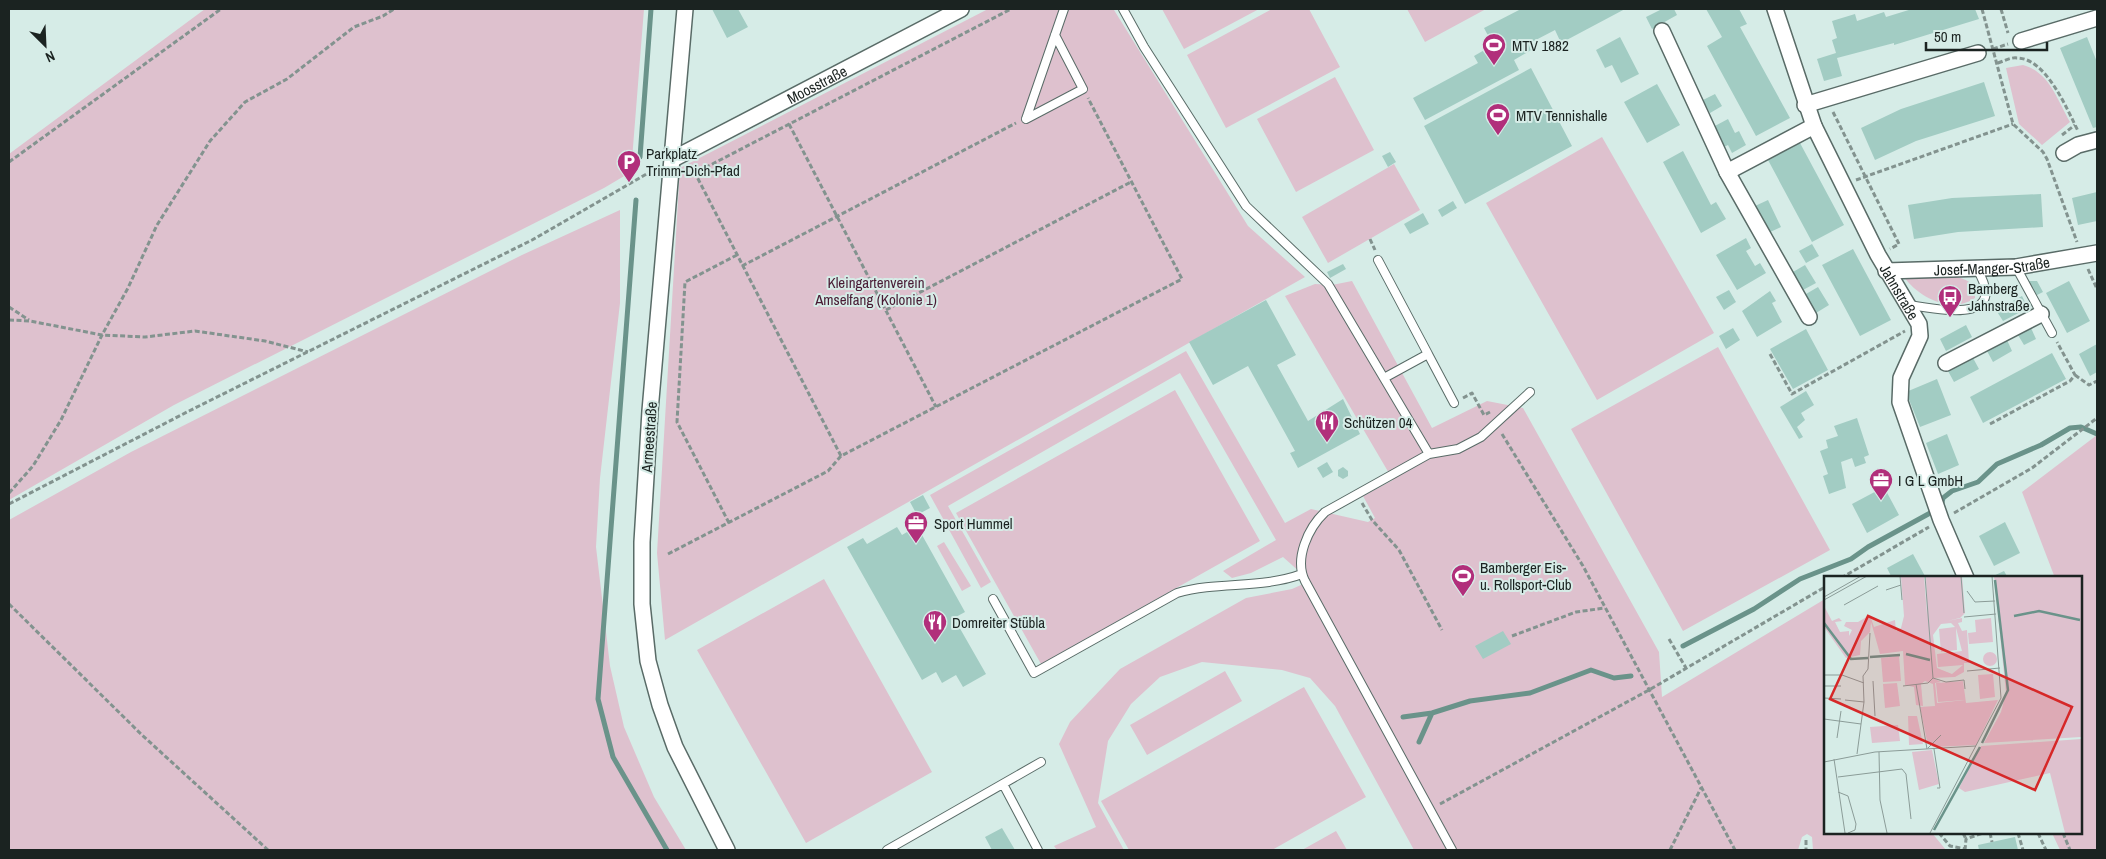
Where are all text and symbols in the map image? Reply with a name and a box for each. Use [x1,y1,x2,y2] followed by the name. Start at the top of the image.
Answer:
[20,20,70,70] north arrow
[1926,20,2047,52] scale bar
[1934,26,1961,47] text: 50 m
[1481,32,1507,66] sports icon: MTV 1882
[1512,35,1569,56] place label: MTV 1882
[43,47,58,67] text: N
[783,60,850,108] street label: Moosstraße
[1485,102,1511,136] sports icon: MTV Tennishalle
[1516,105,1608,126] place label: MTV Tennishalle
[646,143,740,181] place label: Parkplatz Trimm-Dich-Pfad
[616,149,642,183] parking icon: Parkplatz Trimm-Dich-Pfad
[1933,251,2052,280] street label: Josef-Manger-Straße
[1875,260,1925,324] street label: Jahnstraße
[814,272,937,310] park label: Kleingartenverein Amselfang (Kolonie 1)
[1968,278,2030,316] place label: Bamberg Jahnstraße
[1937,284,1963,318] bus stop icon: Bamberg Jahnstraße
[636,401,662,474] street label: Armeestraße
[1314,409,1340,443] restaurant icon: Schützen 04
[1344,412,1413,433] place label: Schützen 04
[1868,467,1894,501] office icon: I G L GmbH
[1898,470,1963,491] place label: I G L GmbH
[903,510,929,544] office icon: Sport Hummel
[934,513,1013,534] place label: Sport Hummel
[1480,557,1572,595] place label: Bamberger Eis- u. Rollsport-Club
[1450,563,1476,597] sports icon: Bamberger Eis- u. Rollsport-Club
[1824,576,2081,834] inset map
[922,609,948,643] restaurant icon: Domreiter Stübla
[952,612,1045,633] place label: Domreiter Stübla

